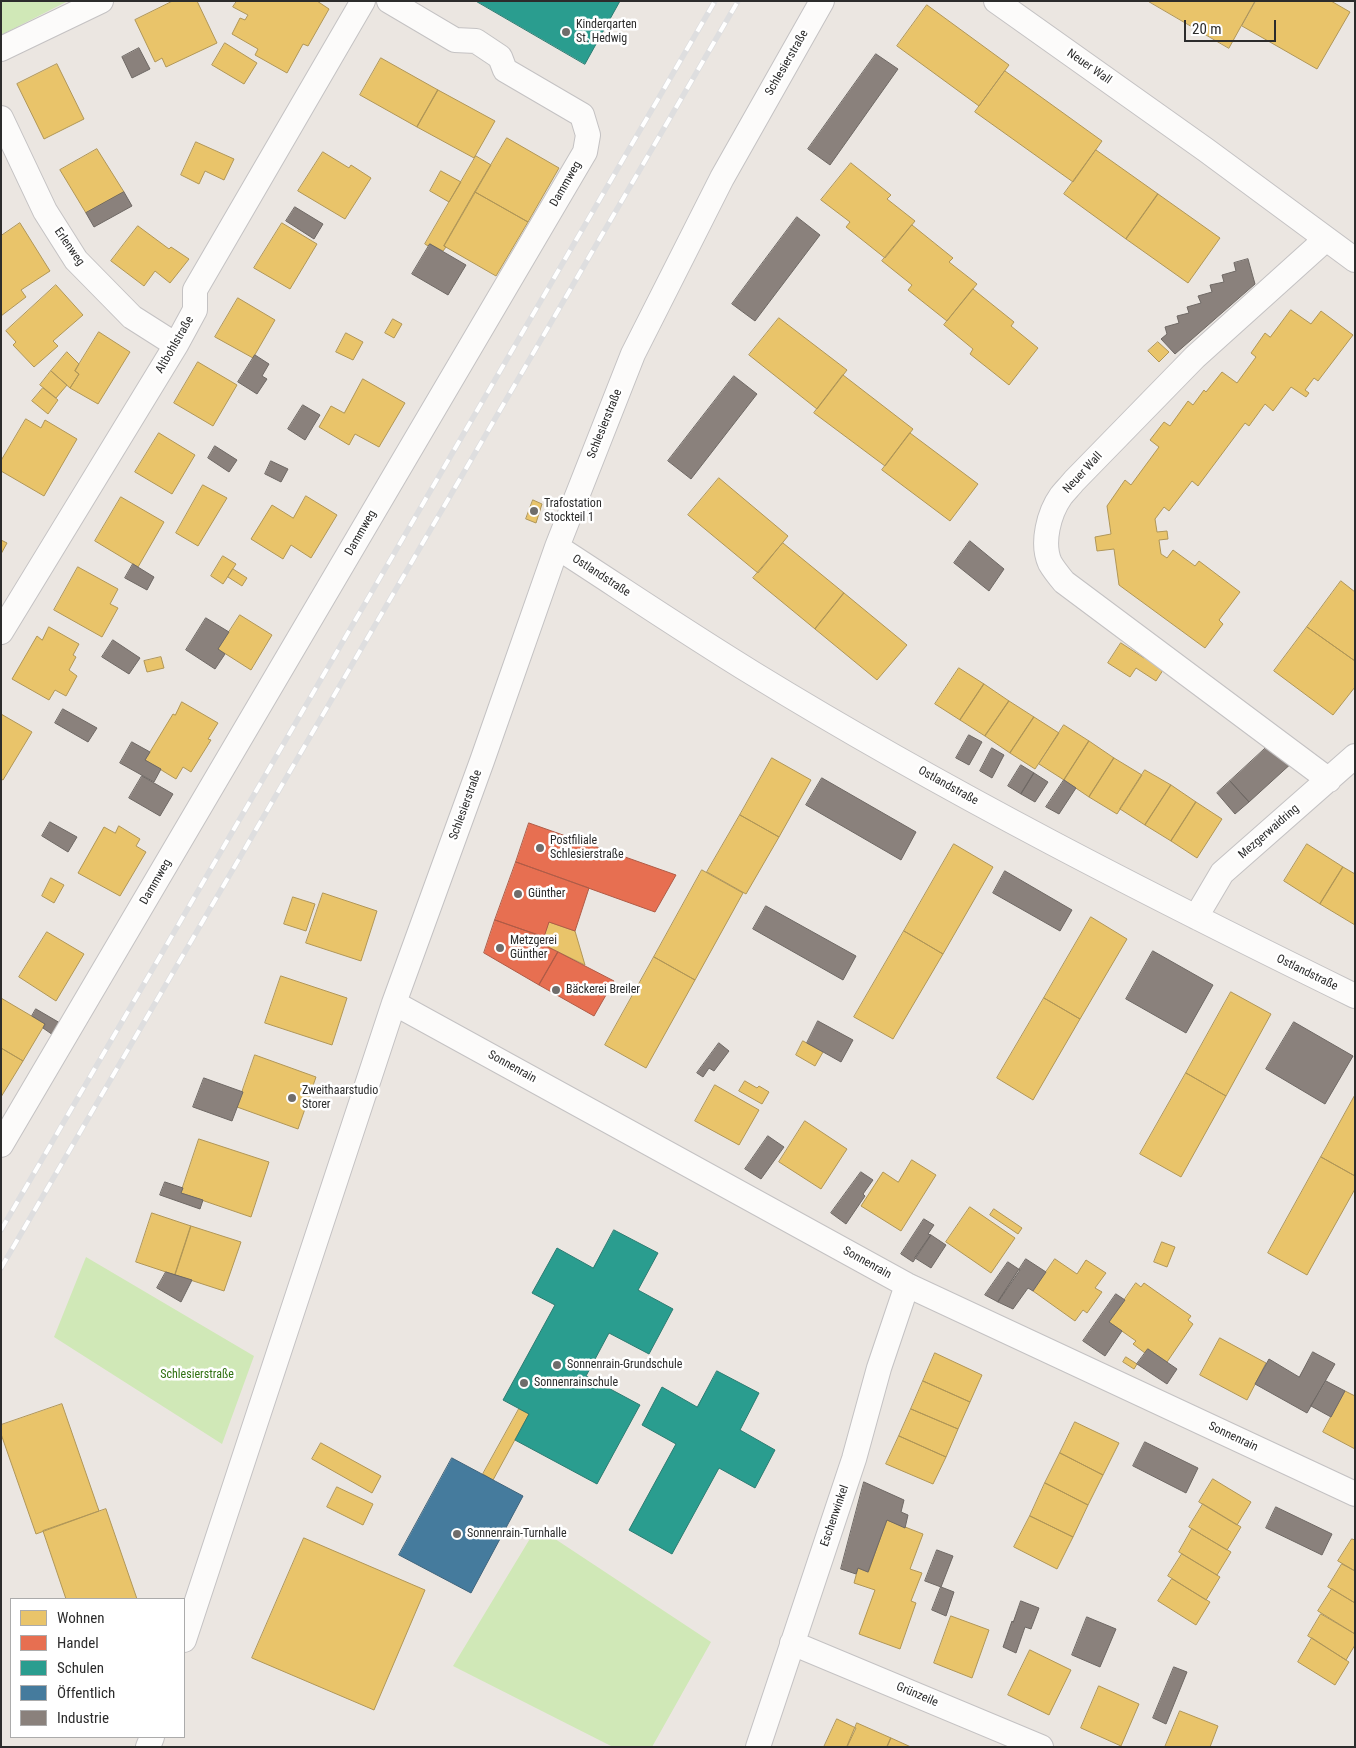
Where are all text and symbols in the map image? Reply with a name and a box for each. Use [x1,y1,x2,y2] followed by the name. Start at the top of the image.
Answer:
[1186,10,1278,42] scale bar
[576,18,637,46] place label: Kindergarten St. Hedwig
[1192,20,1222,38] text: 20 m
[560,26,572,38] marker: Kindergarten St. Hedwig
[762,28,812,98] street label: Schlesierstraße
[1064,46,1114,88] street label: Neuer Wall
[547,159,585,209] street label: Dammweg
[51,225,87,269] street label: Erlenweg
[153,314,197,376] street label: Altbohlstraße
[585,387,625,461] street label: Schlesierstraße
[1060,449,1106,497] street label: Neuer Wall
[544,497,602,525] place label: Trafostation Stockteil 1
[528,505,540,517] marker: Trafostation Stockteil 1
[342,508,380,558] street label: Dammweg
[569,552,633,600] street label: Ostlandstraße
[915,764,981,808] street label: Ostlandstraße
[447,768,485,842] street label: Schlesierstraße
[1236,802,1302,862] street label: Mezgerwaidring
[550,834,624,862] place label: Postfiliale Schlesierstraße
[534,842,546,854] marker: Postfiliale Schlesierstraße
[137,857,175,907] street label: Dammweg
[528,887,565,901] place label: Günther
[512,888,524,900] marker: Günther
[510,934,557,962] place label: Metzgerei Günther
[494,942,506,954] marker: Metzgerei Günther
[1274,952,1340,994] street label: Ostlandstraße
[566,983,640,997] place label: Bäckerei Breiler
[550,984,562,996] marker: Bäckerei Breiler
[485,1048,539,1086] street label: Sonnenrain
[302,1084,378,1112] place label: Zweithaarstudio Storer
[286,1092,298,1104] marker: Zweithaarstudio Storer
[840,1244,894,1282] street label: Sonnenrain
[567,1358,682,1372] place label: Sonnenrain-Grundschule
[551,1359,563,1371] marker: Sonnenrain-Grundschule
[160,1368,234,1382] park label: Schlesierstraße
[534,1376,618,1390] place label: Sonnenrainschule
[518,1377,530,1389] marker: Sonnenrainschule
[1206,1419,1260,1455] street label: Sonnenrain
[818,1483,852,1549] street label: Eschenwinkel
[467,1527,567,1541] place label: Sonnenrain-Turnhalle
[451,1528,463,1540] marker: Sonnenrain-Turnhalle
[10,1598,185,1738] legend
[57,1609,105,1627] text: Wohnen
[57,1634,99,1652] text: Handel
[57,1659,104,1677] text: Schulen
[894,1680,940,1710] street label: Grünzeile
[57,1684,115,1702] text: Öffentlich
[57,1709,109,1727] text: Industrie

